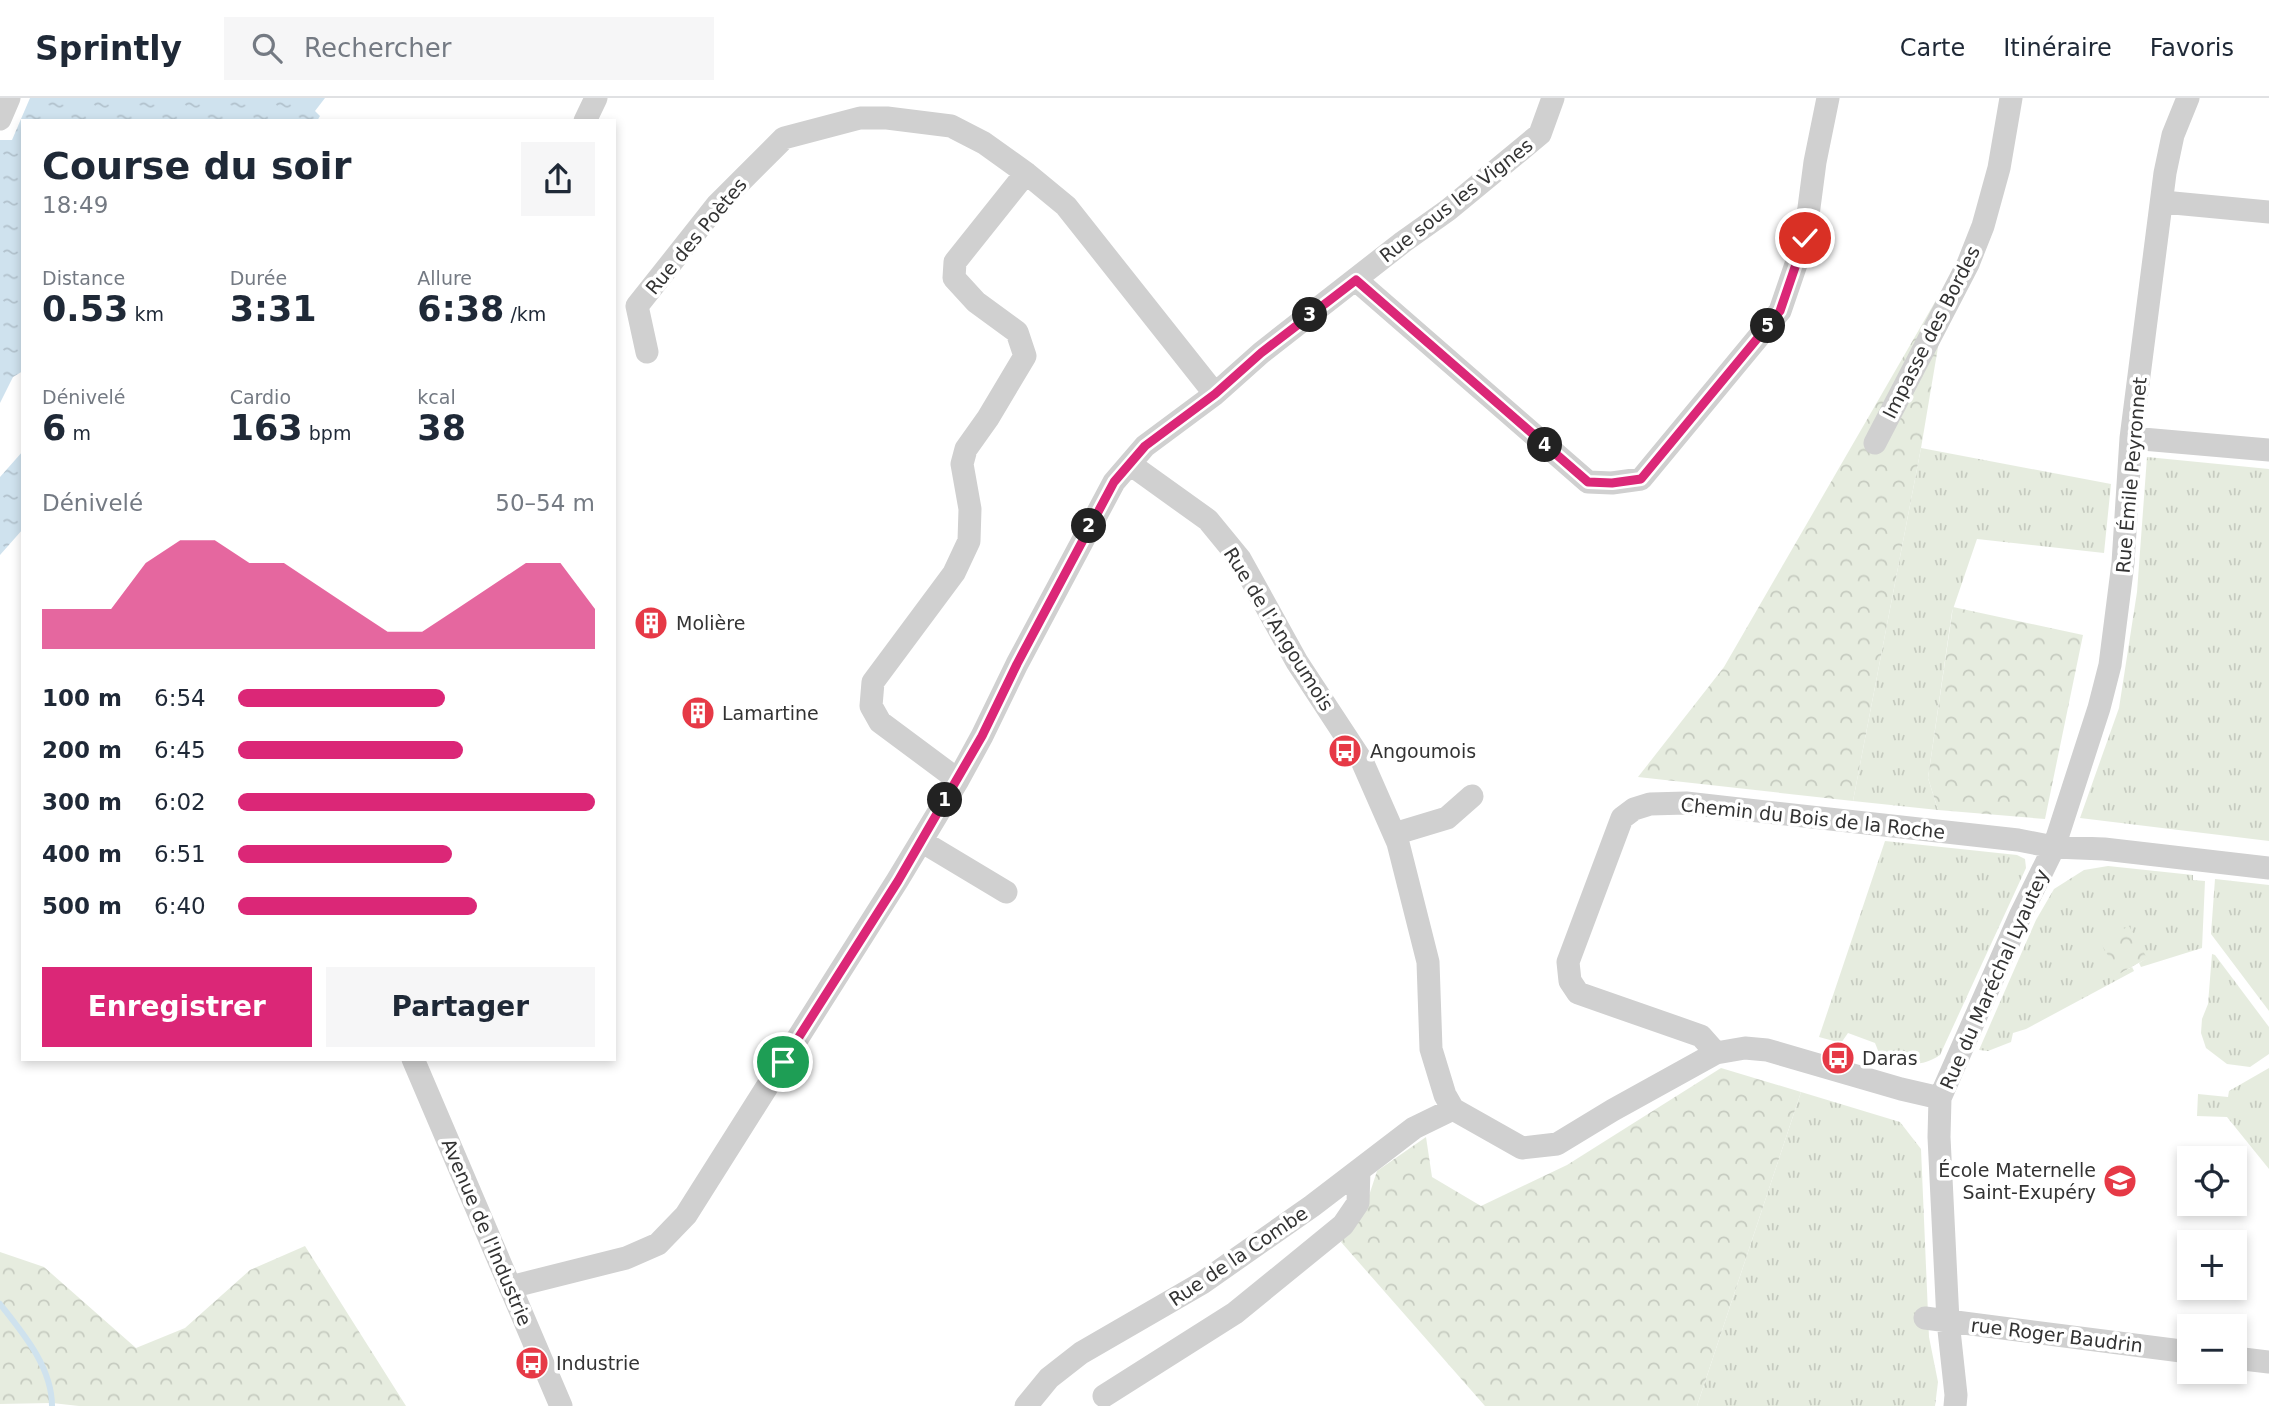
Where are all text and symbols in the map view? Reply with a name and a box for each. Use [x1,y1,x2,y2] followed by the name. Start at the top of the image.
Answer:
[224,17,714,80] search box
[35,29,182,68] text: Sprintly
[248,29,286,67] icon: search
[304,33,451,63] text: Rechercher
[1900,34,1965,62] text: Carte
[2003,34,2112,62] text: Itinéraire
[2150,34,2234,62] text: Favoris
[1375,133,1537,267] street label: Rue sous les Vignes
[521,142,595,216] button: share
[42,144,351,188] text: Course du soir
[641,173,751,299] street label: Rue des Poètes
[42,192,108,218] text: 18:49
[1775,208,1835,268] pin
[1786,219,1824,257] icon: check
[1878,242,1984,422] street label: Impasse des Bordes
[42,267,125,289] text: Distance
[230,267,287,289] text: Durée
[417,267,472,289] text: Allure
[42,289,128,329] text: 0.53
[230,289,317,329] text: 3:31
[417,289,504,329] text: 6:38
[1292,298,1328,332] pin: 3
[128,303,164,325] text: km
[504,303,546,325] text: /km
[1303,303,1316,325] text: 3
[1750,308,1786,344] pin: 5
[1761,314,1774,336] text: 5
[2111,376,2151,574] street label: Rue Émile Peyronnet
[42,386,126,408] text: Dénivelé
[230,386,291,408] text: Cardio
[417,386,456,408] text: kcal
[42,408,66,448] text: 6
[230,408,303,448] text: 163
[417,408,466,448] text: 38
[66,422,91,444] text: m
[303,422,351,444] text: bpm
[1528,428,1562,462] pin: 4
[1538,433,1551,455] text: 4
[42,490,143,516] text: Dénivelé
[495,490,595,516] text: 50–54 m
[1072,508,1106,544] pin: 2
[1082,514,1095,536] text: 2
[1220,543,1338,715] street label: Rue de l'Angoumois
[632,604,670,642] building icon: Molière
[676,612,745,634] place label: Molière
[42,685,122,711] text: 100 m
[154,685,206,711] text: 6:54
[679,694,717,732] building icon: Lamartine
[722,702,819,724] place label: Lamartine
[1326,732,1364,770] bus stop icon: Angoumois
[42,737,122,763] text: 200 m
[154,737,206,763] text: 6:45
[1370,740,1476,762] place label: Angoumois
[928,782,962,818] pin: 1
[938,788,951,810] text: 1
[42,789,122,815] text: 300 m
[154,789,206,815] text: 6:02
[1680,793,1946,843] street label: Chemin du Bois de la Roche
[42,841,122,867] text: 400 m
[154,841,206,867] text: 6:51
[1935,865,2053,1093] street label: Rue du Maréchal Lyautey
[42,893,122,919] text: 500 m
[154,893,206,919] text: 6:40
[42,967,312,1047] button: Enregistrer
[326,967,595,1047] button: Partager
[753,1032,813,1092] pin
[1819,1039,1857,1077] bus stop icon: Daras
[764,1043,802,1081] icon: arrive
[1862,1047,1918,1069] place label: Daras
[438,1135,536,1329] street label: Avenue de l'Industrie
[2177,1146,2247,1384] map controls
[2177,1146,2247,1216] button: locate
[1938,1159,2096,1203] place label: École Maternelle Saint-Exupéry
[2101,1162,2139,1200] school or university icon: École Maternelle Saint-Exupéry
[1165,1202,1311,1310] street label: Rue de la Combe
[2177,1230,2247,1300] button: +
[1970,1314,2144,1356] street label: rue Roger Baudrin
[2177,1314,2247,1384] button: −
[513,1344,551,1382] bus stop icon: Industrie
[556,1352,640,1374] place label: Industrie

